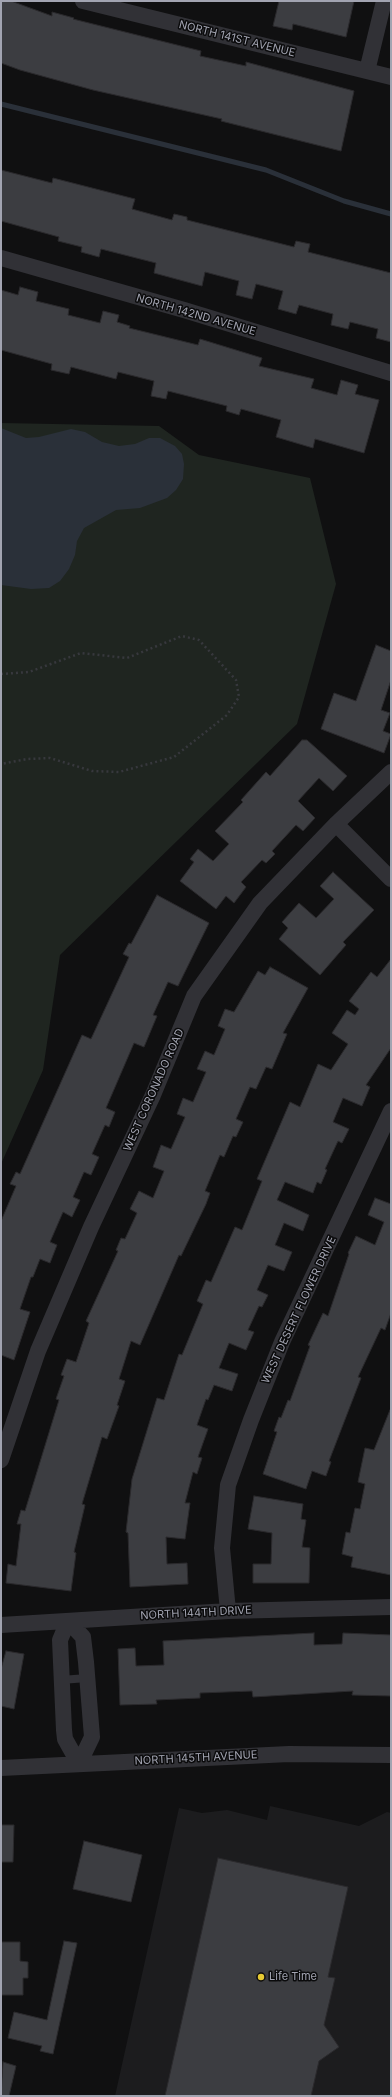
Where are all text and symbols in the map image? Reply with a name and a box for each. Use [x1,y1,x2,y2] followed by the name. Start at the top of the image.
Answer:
[177,18,297,60] street label: NORTH 141ST AVENUE
[135,292,257,338] street label: NORTH 142ND AVENUE
[121,1027,187,1153] street label: WEST CORONADO ROAD
[259,1234,339,1386] street label: WEST DESERT FLOWER DRIVE
[140,1603,252,1623] street label: NORTH 144TH DRIVE
[134,1748,258,1768] street label: NORTH 145TH AVENUE
[269,1970,317,1984] place label: Life Time
[256,1972,266,1982] marker: Life Time

